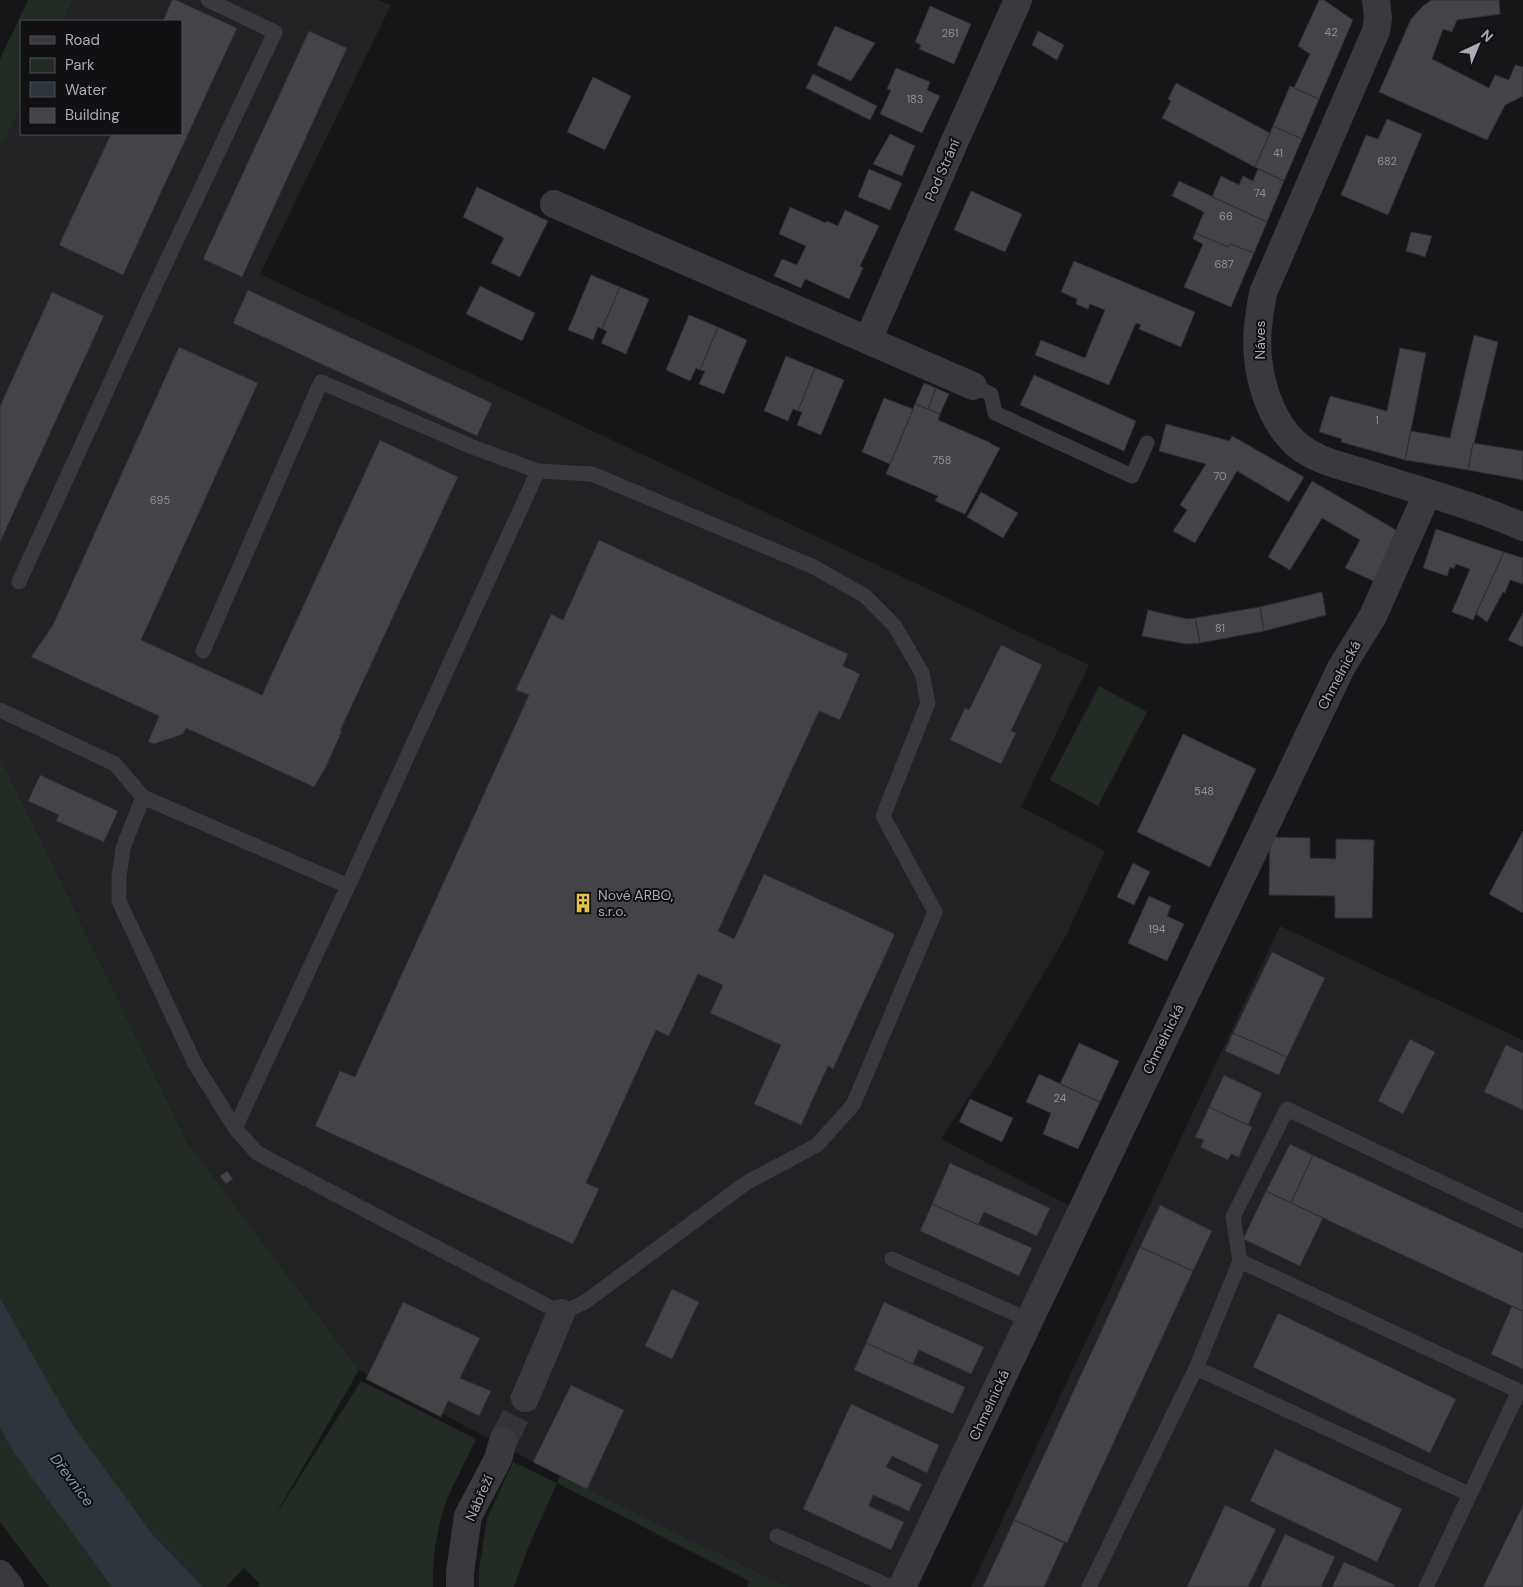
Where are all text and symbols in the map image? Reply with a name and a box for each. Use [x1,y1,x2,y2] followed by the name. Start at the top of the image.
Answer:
[20,20,182,135] legend
[1453,20,1503,70] north arrow
[1324,25,1338,39] house number: 42
[942,26,958,40] house number: 261
[1477,26,1497,46] text: N
[65,30,100,50] text: Road
[65,55,95,75] text: Park
[65,80,107,100] text: Water
[907,92,923,106] house number: 183
[65,105,120,125] text: Building
[920,135,964,204] street label: Pod Strání
[1273,146,1283,160] house number: 41
[1377,154,1397,168] house number: 682
[1254,186,1266,200] house number: 74
[1219,209,1233,223] house number: 66
[1214,257,1234,271] house number: 687
[1251,320,1269,360] street label: Náves
[1375,413,1379,427] house number: 1
[933,453,951,467] house number: 758
[1213,469,1227,483] house number: 70
[150,493,170,507] house number: 695
[1215,621,1225,635] house number: 81
[1313,637,1365,713] street label: Chmelnická
[1194,784,1214,798] house number: 548
[598,886,674,920] place label: Nové ARBO, s.r.o.
[572,892,594,914] building icon: Nové ARBO, s.r.o.
[1148,922,1166,936] house number: 194
[1138,1001,1188,1077] street label: Chmelnická
[1054,1091,1067,1105] house number: 24
[965,1367,1013,1443] street label: Chmelnická
[46,1449,99,1511] water label: Dřevnice
[461,1471,497,1524] street label: Nábřeží

